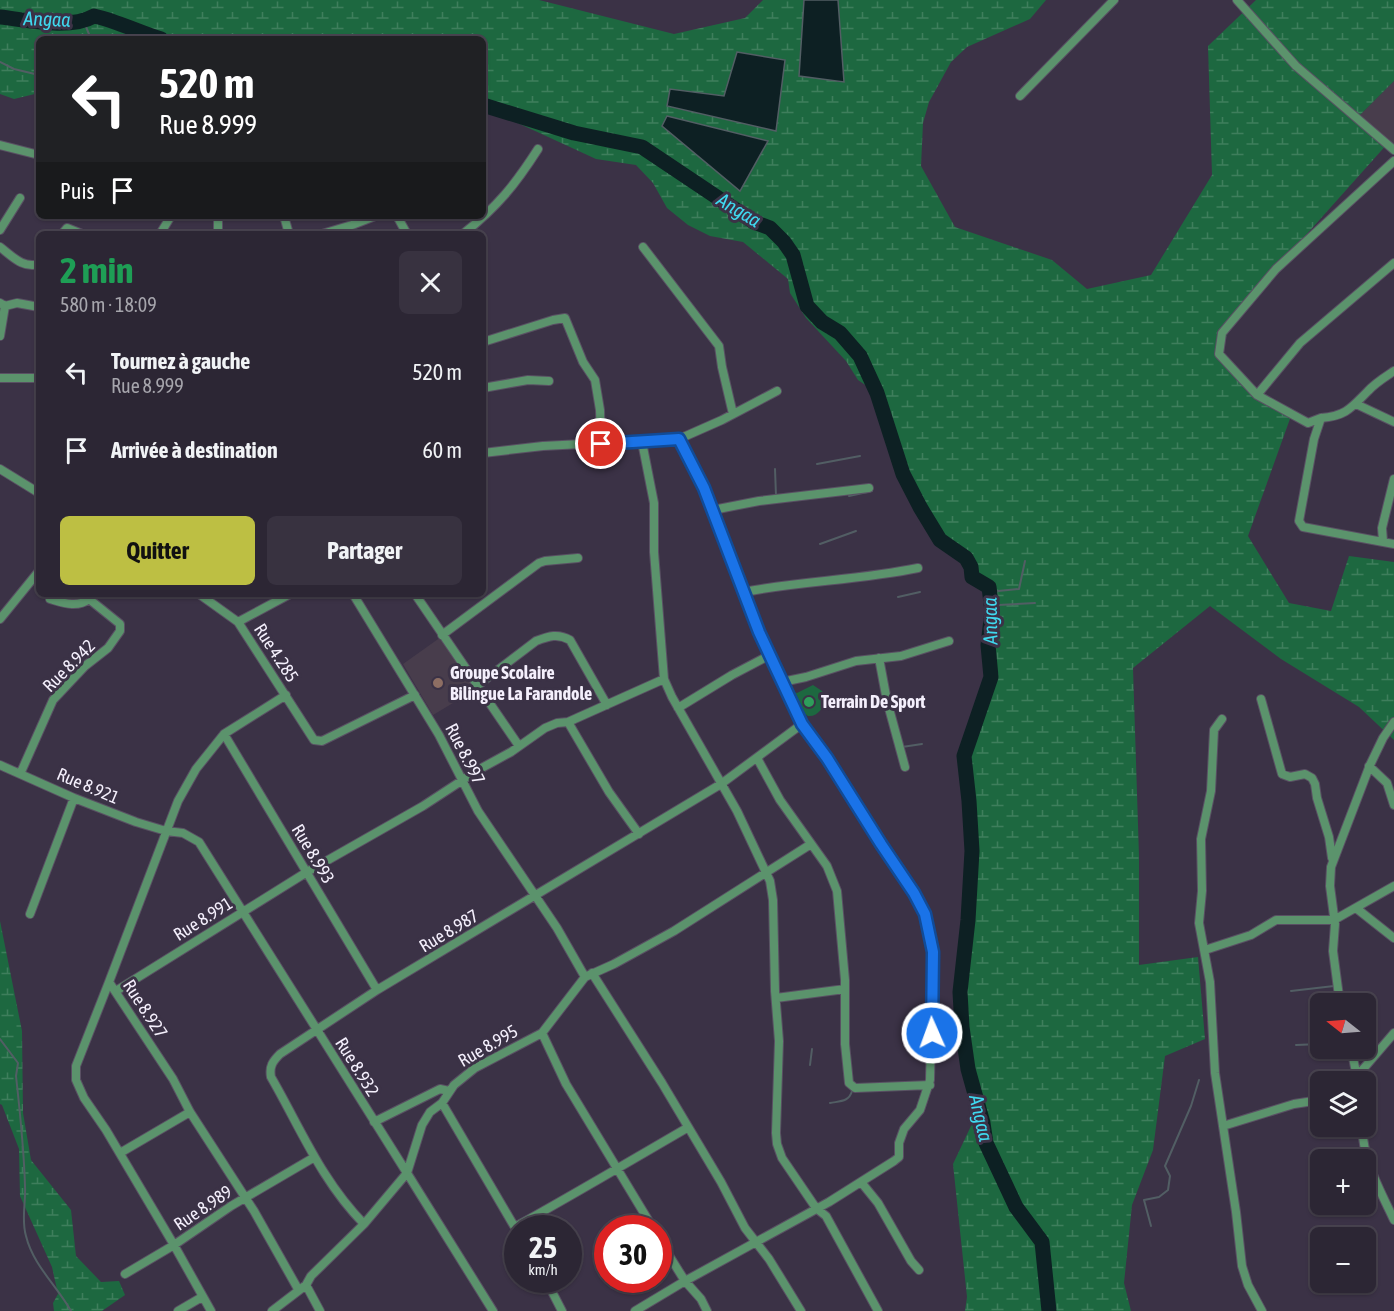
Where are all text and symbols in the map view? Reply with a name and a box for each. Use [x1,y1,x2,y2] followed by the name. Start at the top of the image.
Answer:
[22,6,71,31] water label: Angaa
[159,59,254,107] text: 520 m
[60,60,138,138] icon: left
[159,109,257,140] text: Rue 8.999
[106,174,139,207] icon: arrive
[60,178,94,204] text: Puis
[712,187,765,232] water label: Angaa
[60,249,134,291] text: 2 min
[399,251,462,314] button: close
[60,293,157,316] text: 580 m · 18:09
[111,348,250,374] text: Tournez à gauche
[60,356,93,389] icon: left
[412,359,462,385] text: 520 m
[111,374,184,397] text: Rue 8.999
[575,418,626,469] pin
[584,427,617,460] icon: arrive
[60,434,93,467] icon: arrive
[111,437,278,463] text: Arrivée à destination
[422,437,462,463] text: 60 m
[60,516,255,585] button: Quitter
[267,516,462,585] button: Partager
[978,597,1001,646] water label: Angaa
[250,620,303,686] street label: Rue 4.285
[38,635,99,696] street label: Rue 8.942
[450,662,592,704] place label: Groupe Scolaire Bilingue La Farandole
[431,676,445,690] marker: Groupe Scolaire Bilingue La Farandole
[821,691,926,712] place label: Terrain De Sport
[802,695,816,709] marker: Terrain De Sport
[441,720,490,788] street label: Rue 8.997
[54,763,122,808] street label: Rue 8.921
[288,820,339,887] street label: Rue 8.993
[169,892,236,945] street label: Rue 8.991
[415,905,482,956] street label: Rue 8.987
[119,976,172,1042] street label: Rue 8.927
[1310,993,1376,1059] north arrow
[1310,993,1376,1293] map controls
[900,1001,964,1065] position arrow
[454,1020,521,1071] street label: Rue 8.995
[331,1033,384,1100] street label: Rue 8.932
[1310,1071,1376,1137] button: layers
[965,1091,998,1143] water label: Angaa
[1310,1149,1376,1215] button: +
[170,1181,236,1235] street label: Rue 8.989
[594,1215,672,1293] speed limit sign: 30
[1310,1227,1376,1293] button: −
[529,1230,557,1264] text: 25
[528,1261,558,1278] text: km/h

